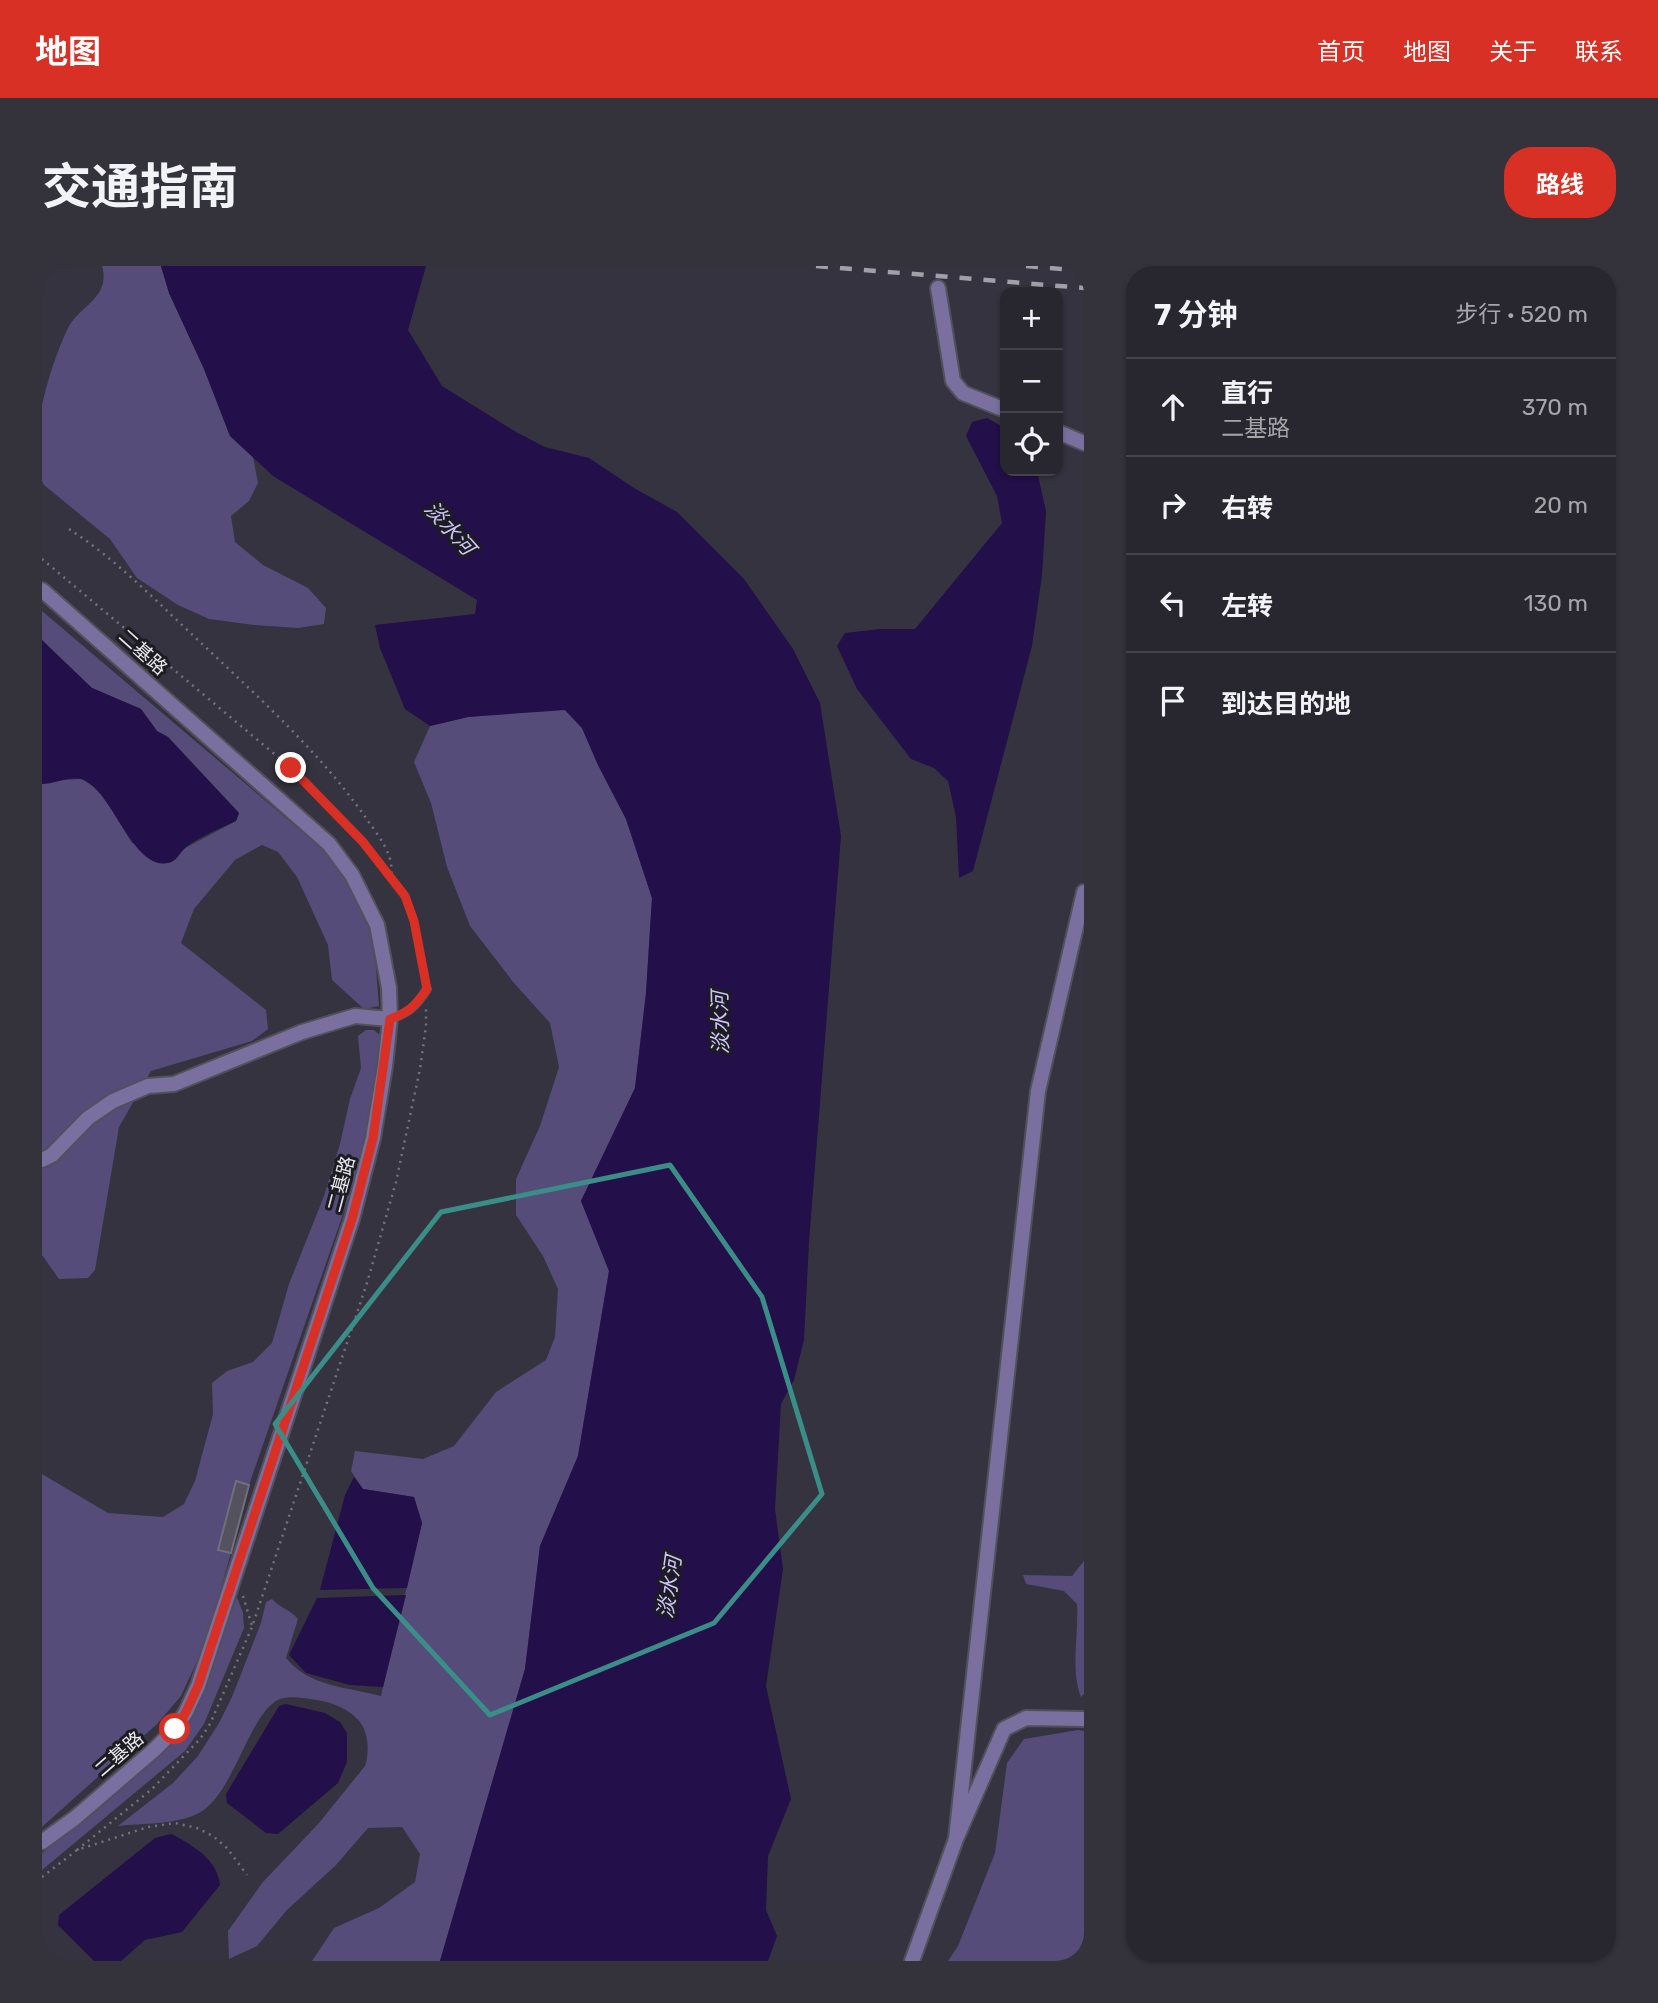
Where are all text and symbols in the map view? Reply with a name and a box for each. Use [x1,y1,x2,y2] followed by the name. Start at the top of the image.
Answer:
[35,32,101,71] text: 地图
[1317,38,1365,66] text: 首页
[1403,38,1451,66] text: 地图
[1489,38,1537,66] text: 关于
[1575,38,1623,66] text: 联系
[1504,147,1616,218] button: 路线
[42,158,238,216] text: 交通指南
[1000,287,1063,476] map controls
[1000,287,1063,350] button: +
[1154,297,1238,333] text: 7 分钟
[1455,300,1588,328] text: 步行 · 520 m
[1000,350,1063,413] button: −
[1221,378,1273,409] text: 直行
[1154,388,1192,426] icon: ahead
[1522,393,1588,421] text: 370 m
[1000,413,1063,476] button: locate
[1221,414,1290,442] text: 二基路
[1154,486,1192,524] icon: right
[1534,491,1588,519] text: 20 m
[1221,493,1273,524] text: 右转
[420,496,483,563] water label: 淡水河
[1154,584,1192,622] icon: left
[1524,589,1588,617] text: 130 m
[1221,591,1273,622] text: 左转
[114,624,172,680] street label: 二基路
[1154,682,1192,720] icon: arrive
[1221,689,1351,720] text: 到达目的地
[275,752,306,783] route end
[707,987,733,1055] water label: 淡水河
[323,1153,359,1215] street label: 二基路
[652,1550,686,1620] water label: 淡水河
[159,1713,190,1744] route start
[90,1727,148,1781] street label: 二基路

